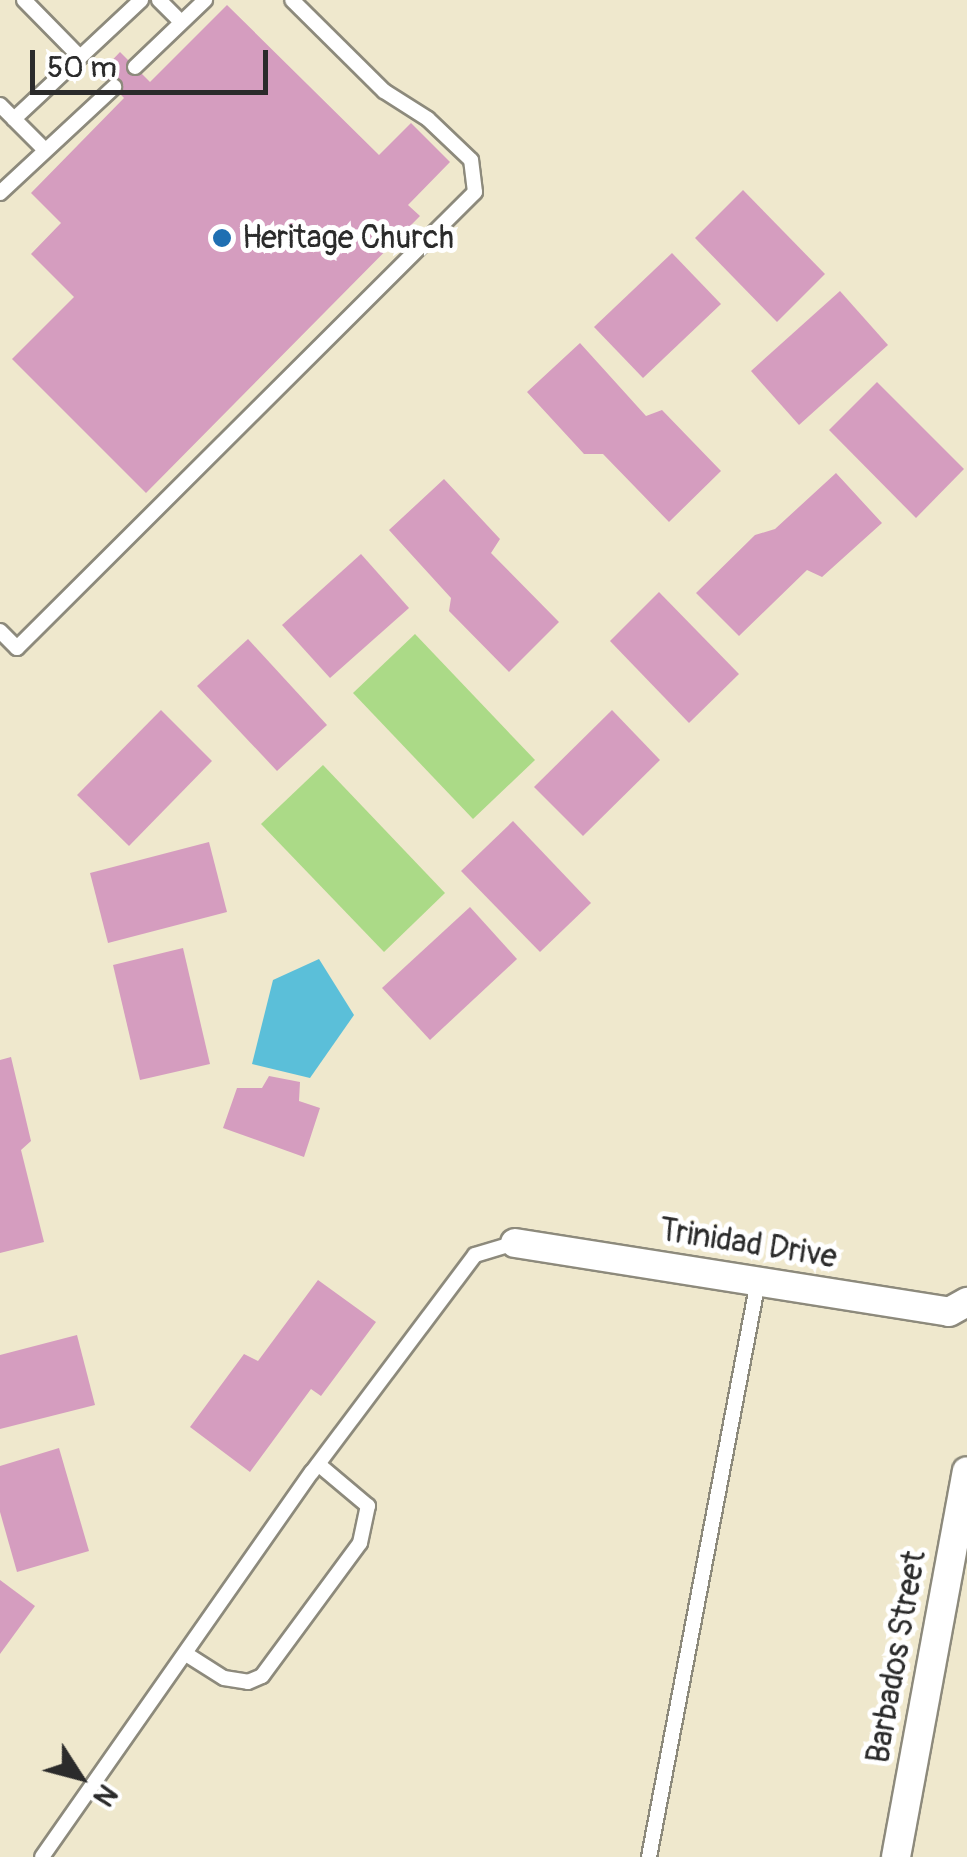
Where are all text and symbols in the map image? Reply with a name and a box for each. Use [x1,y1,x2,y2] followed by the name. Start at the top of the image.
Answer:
[35,30,272,92] scale bar
[47,49,117,86] text: 50 m
[242,219,454,257] place label: Heritage Church
[211,227,233,249] marker: Heritage Church
[657,1211,839,1277] street label: Trinidad Drive
[859,1548,935,1766] street label: Barbados Street
[30,1727,130,1827] north arrow
[85,1777,124,1813] text: N

